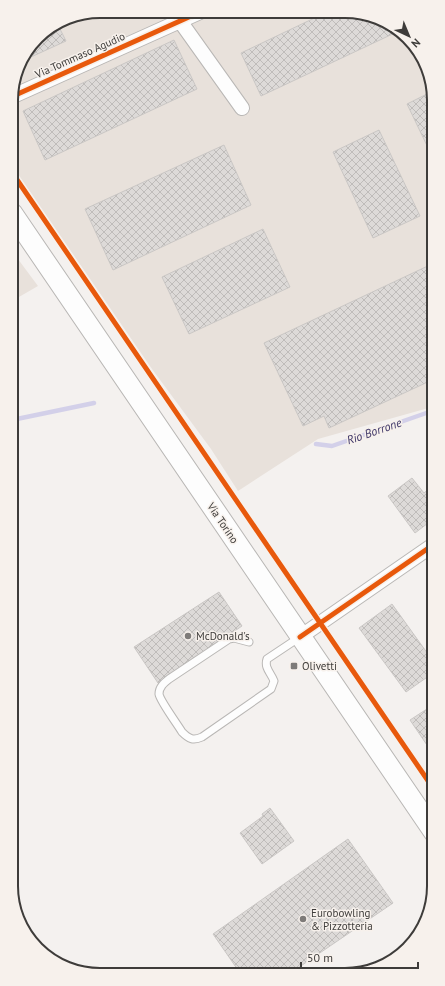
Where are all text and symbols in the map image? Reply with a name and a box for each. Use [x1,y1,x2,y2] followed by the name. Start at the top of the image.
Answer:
[389,16,429,56] north arrow
[32,29,127,82] street label: Via Tommaso Agudio
[408,36,423,51] text: N
[345,414,404,447] water label: Rio Borrone
[204,499,242,546] street label: Via Torino
[196,629,250,643] place label: McDonald's
[183,631,193,641] marker: McDonald's
[302,659,337,673] place label: Olivetti
[289,661,299,671] marker: Olivetti
[311,906,373,933] place label: Eurobowling & Pizzotteria
[298,914,308,924] marker: Eurobowling & Pizzotteria
[301,944,418,970] scale bar
[307,950,333,965] text: 50 m

